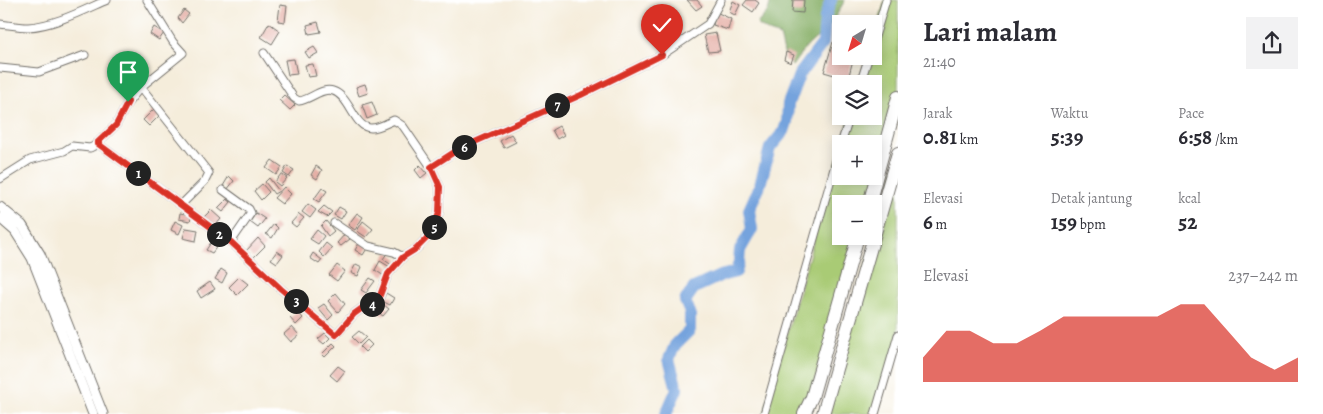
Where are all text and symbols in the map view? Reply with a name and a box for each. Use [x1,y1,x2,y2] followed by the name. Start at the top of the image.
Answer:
[641,4,683,55] pin
[648,11,676,39] icon: check
[923,13,1057,51] text: Lari malam
[832,15,882,65] north arrow
[832,15,882,245] map controls
[1246,17,1298,69] button: share
[107,51,149,102] pin
[923,51,956,73] text: 21:40
[114,58,142,86] icon: arrive
[832,75,882,125] button: layers
[544,92,570,118] pin: 7
[555,96,560,115] text: 7
[923,104,952,123] text: Jarak
[1051,104,1088,123] text: Waktu
[1178,104,1204,123] text: Pace
[923,123,957,151] text: 0.81
[1051,123,1083,151] text: 5:39
[1178,123,1212,151] text: 6:58
[957,130,978,149] text: km
[1212,130,1238,149] text: /km
[452,134,476,160] pin: 6
[832,135,882,185] button: +
[461,138,468,157] text: 6
[126,160,150,186] pin: 1
[136,164,141,183] text: 1
[923,189,963,208] text: Elevasi
[1051,189,1132,208] text: Detak jantung
[1178,189,1201,208] text: kcal
[832,195,882,245] button: −
[923,208,933,236] text: 6
[1051,208,1077,236] text: 159
[1178,208,1197,236] text: 52
[422,214,446,240] pin: 5
[933,215,947,234] text: m
[1077,215,1106,234] text: bpm
[432,218,437,237] text: 5
[206,222,232,246] pin: 2
[216,225,223,244] text: 2
[923,265,969,287] text: Elevasi
[1228,265,1298,287] text: 237–242 m
[284,288,308,314] pin: 3
[293,292,300,311] text: 3
[360,292,384,316] pin: 4
[369,295,376,314] text: 4

